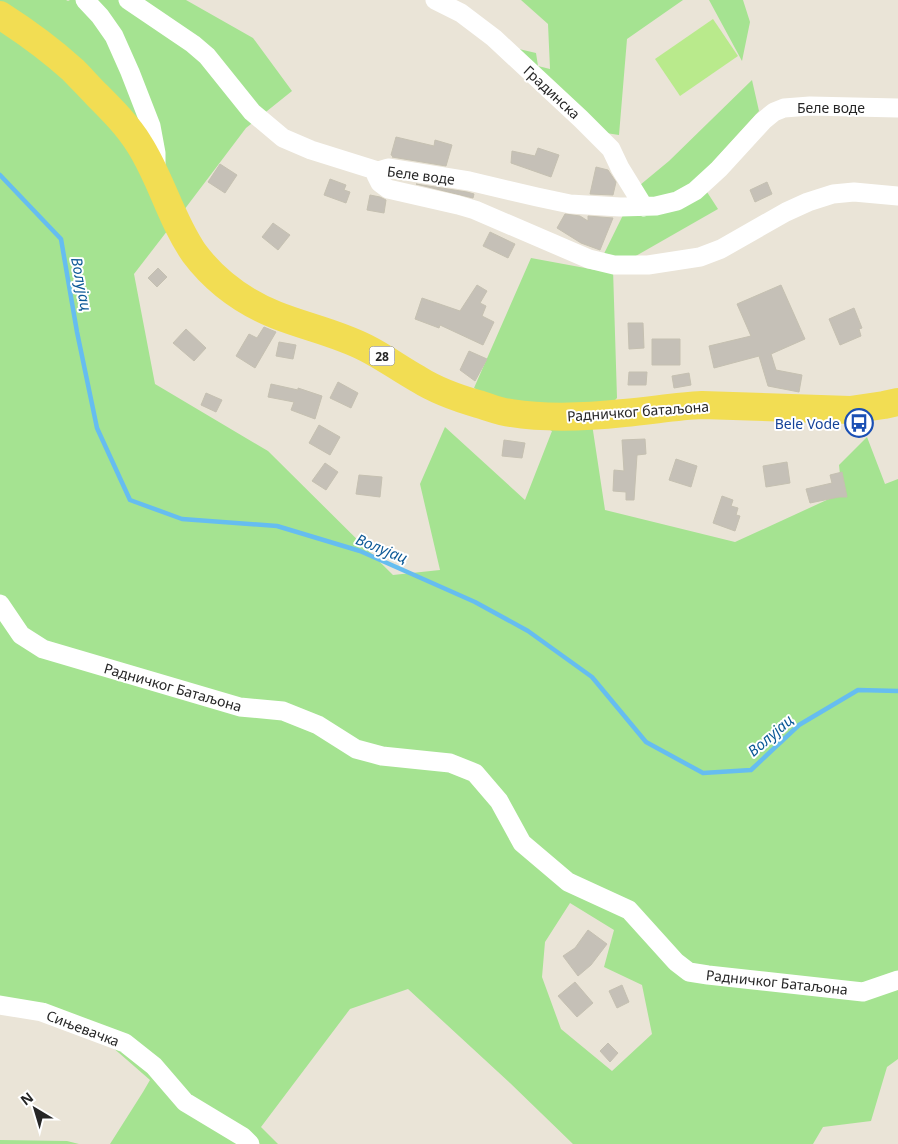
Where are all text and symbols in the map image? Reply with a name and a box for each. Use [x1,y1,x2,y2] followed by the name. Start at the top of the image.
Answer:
[520,61,584,123] street label: Градинска
[797,98,865,117] street label: Беле воде
[386,161,456,189] street label: Беле воде
[67,256,97,313] water label: Волујац
[370,346,394,366] road number: 28
[566,397,710,425] street label: Радничког батаљона
[844,408,874,438] bus stop icon: Bele Vode
[775,414,840,433] place label: Bele Vode
[353,529,411,567] water label: Волујац
[102,658,244,716] street label: Радничког Батаљона
[743,710,797,760] water label: Волујац
[705,965,849,999] street label: Радничког Батаљона
[44,1005,122,1051] street label: Сињевачка
[10,1084,60,1134] north arrow
[16,1087,37,1109] text: N

